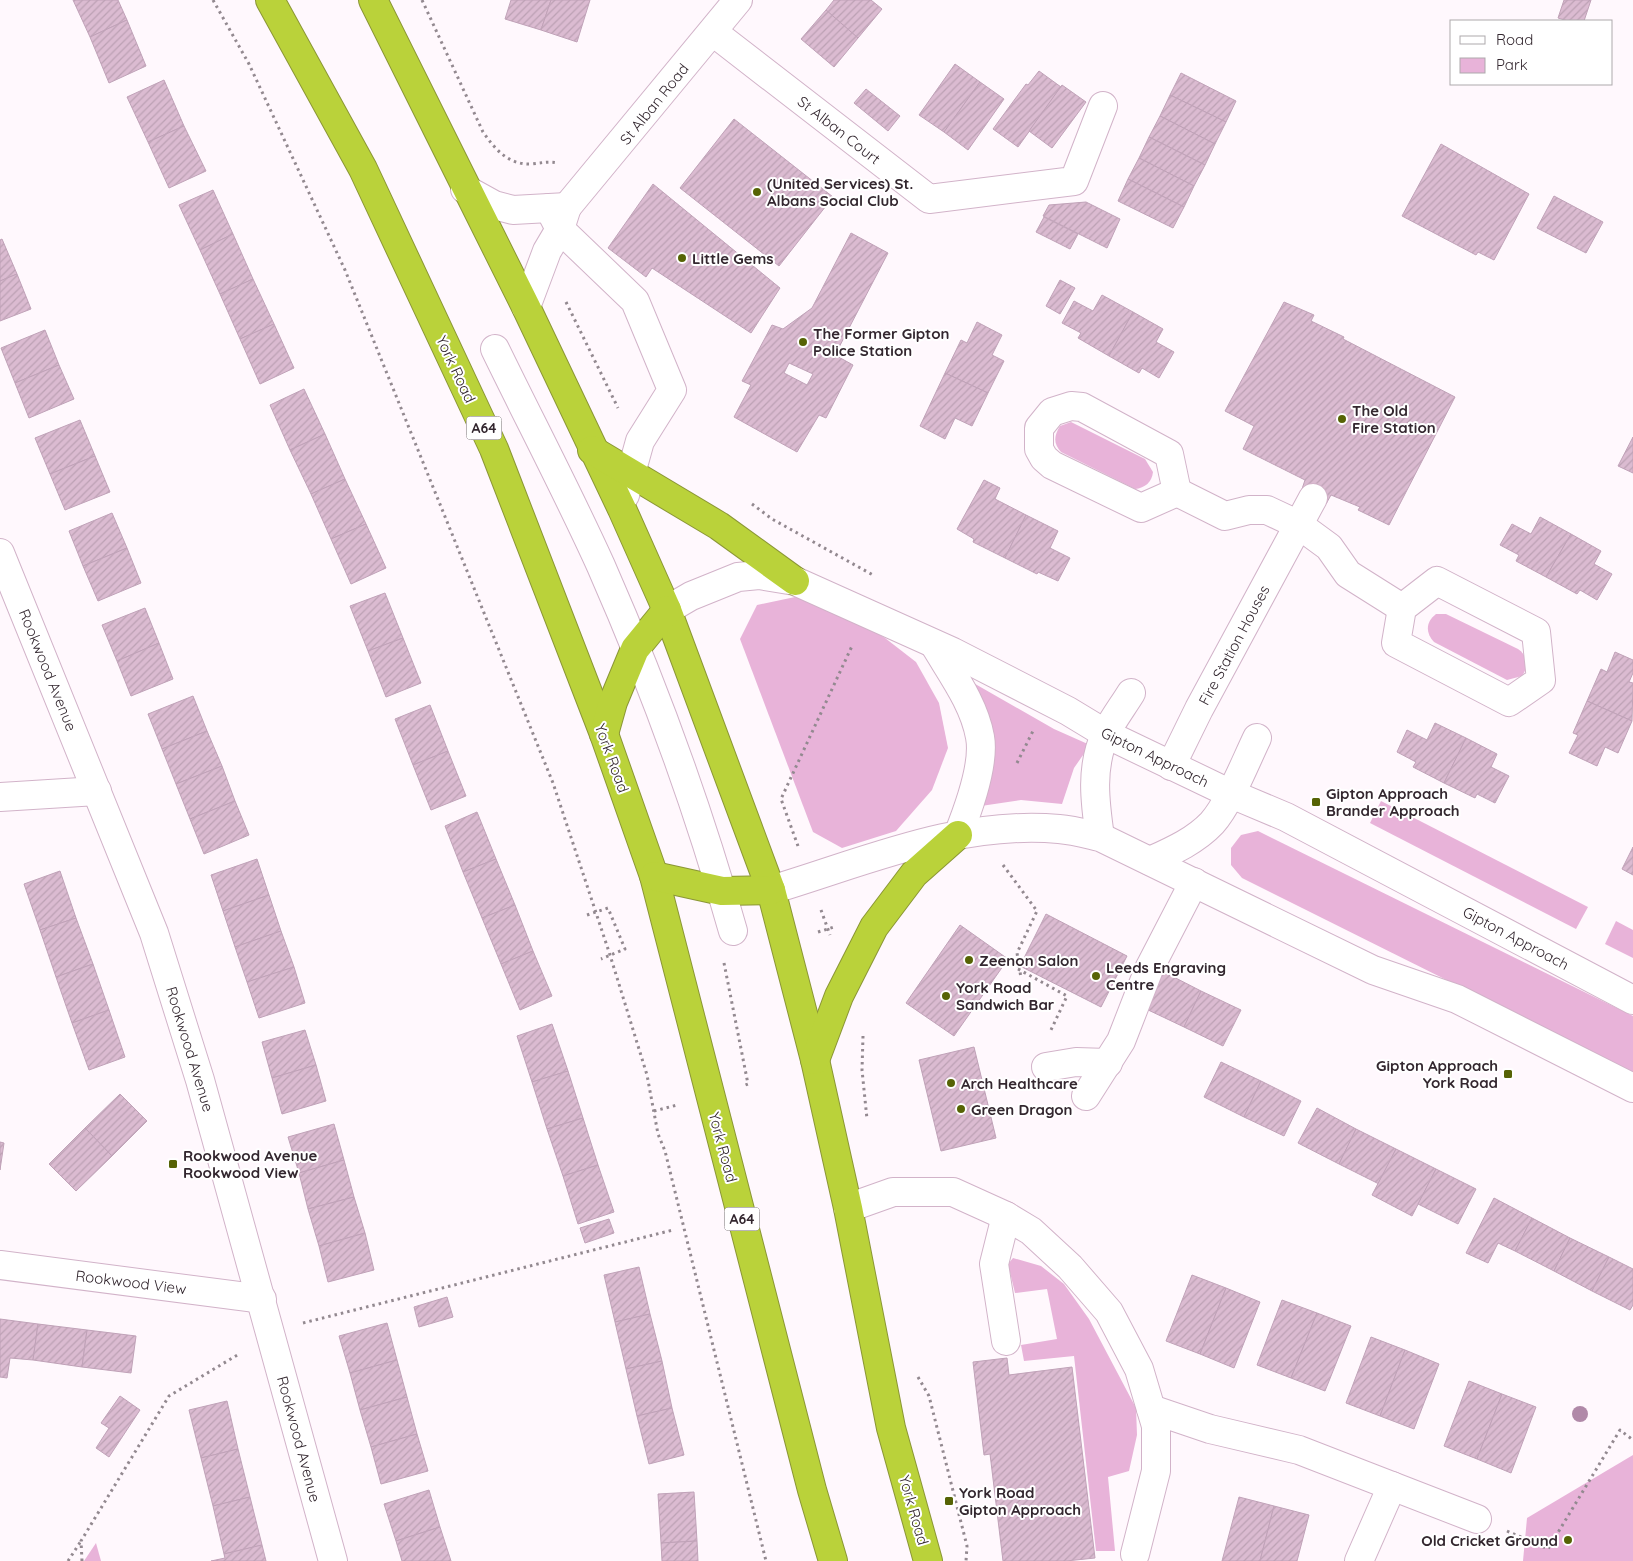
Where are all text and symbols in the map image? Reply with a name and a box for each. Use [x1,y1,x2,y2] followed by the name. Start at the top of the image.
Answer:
[1450,20,1613,85] legend
[1496,30,1533,49] text: Road
[1496,55,1528,74] text: Park
[615,60,693,148] street label: St Alban Road
[794,92,884,168] street label: St Alban Court
[767,174,913,210] place label: (United Services) St. Albans Social Club
[751,186,763,198] marker: (United Services) St. Albans Social Club
[692,249,774,268] place label: Little Gems
[676,252,688,264] marker: Little Gems
[813,324,949,360] place label: The Former Gipton Police Station
[432,332,480,406] street label: York Road
[797,336,809,348] marker: The Former Gipton Police Station
[1352,401,1436,437] place label: The Old Fire Station
[1336,413,1348,425] marker: The Old Fire Station
[466,416,502,439] road number: A64
[1194,582,1274,708] street label: Fire Station Houses
[15,606,81,734] street label: Rookwood Avenue
[591,721,633,795] street label: York Road
[1098,723,1212,791] street label: Gipton Approach
[1326,784,1459,820] place label: Gipton Approach Brander Approach
[1310,796,1322,808] marker: Gipton Approach Brander Approach
[1460,902,1572,974] street label: Gipton Approach
[979,951,1078,970] place label: Zeenon Salon
[963,954,975,966] marker: Zeenon Salon
[1106,958,1226,994] place label: Leeds Engraving Centre
[1090,970,1102,982] marker: Leeds Engraving Centre
[956,978,1055,1014] place label: York Road Sandwich Bar
[162,984,218,1114] street label: Rookwood Avenue
[940,990,952,1002] marker: York Road Sandwich Bar
[1376,1056,1498,1092] place label: Gipton Approach York Road
[1502,1068,1514,1080] marker: Gipton Approach York Road
[961,1074,1078,1093] place label: Arch Healthcare
[945,1077,957,1089] marker: Arch Healthcare
[971,1100,1073,1119] place label: Green Dragon
[955,1103,967,1115] marker: Green Dragon
[705,1110,741,1184] street label: York Road
[183,1146,317,1182] place label: Rookwood Avenue Rookwood View
[167,1158,179,1170] marker: Rookwood Avenue Rookwood View
[724,1208,760,1230] road number: A64
[74,1266,188,1298] street label: Rookwood View
[273,1374,325,1504] street label: Rookwood Avenue
[895,1473,933,1547] street label: York Road
[959,1483,1081,1519] place label: York Road Gipton Approach
[943,1495,955,1507] marker: York Road Gipton Approach
[1421,1531,1558,1550] place label: Old Cricket Ground
[1562,1534,1574,1546] marker: Old Cricket Ground

